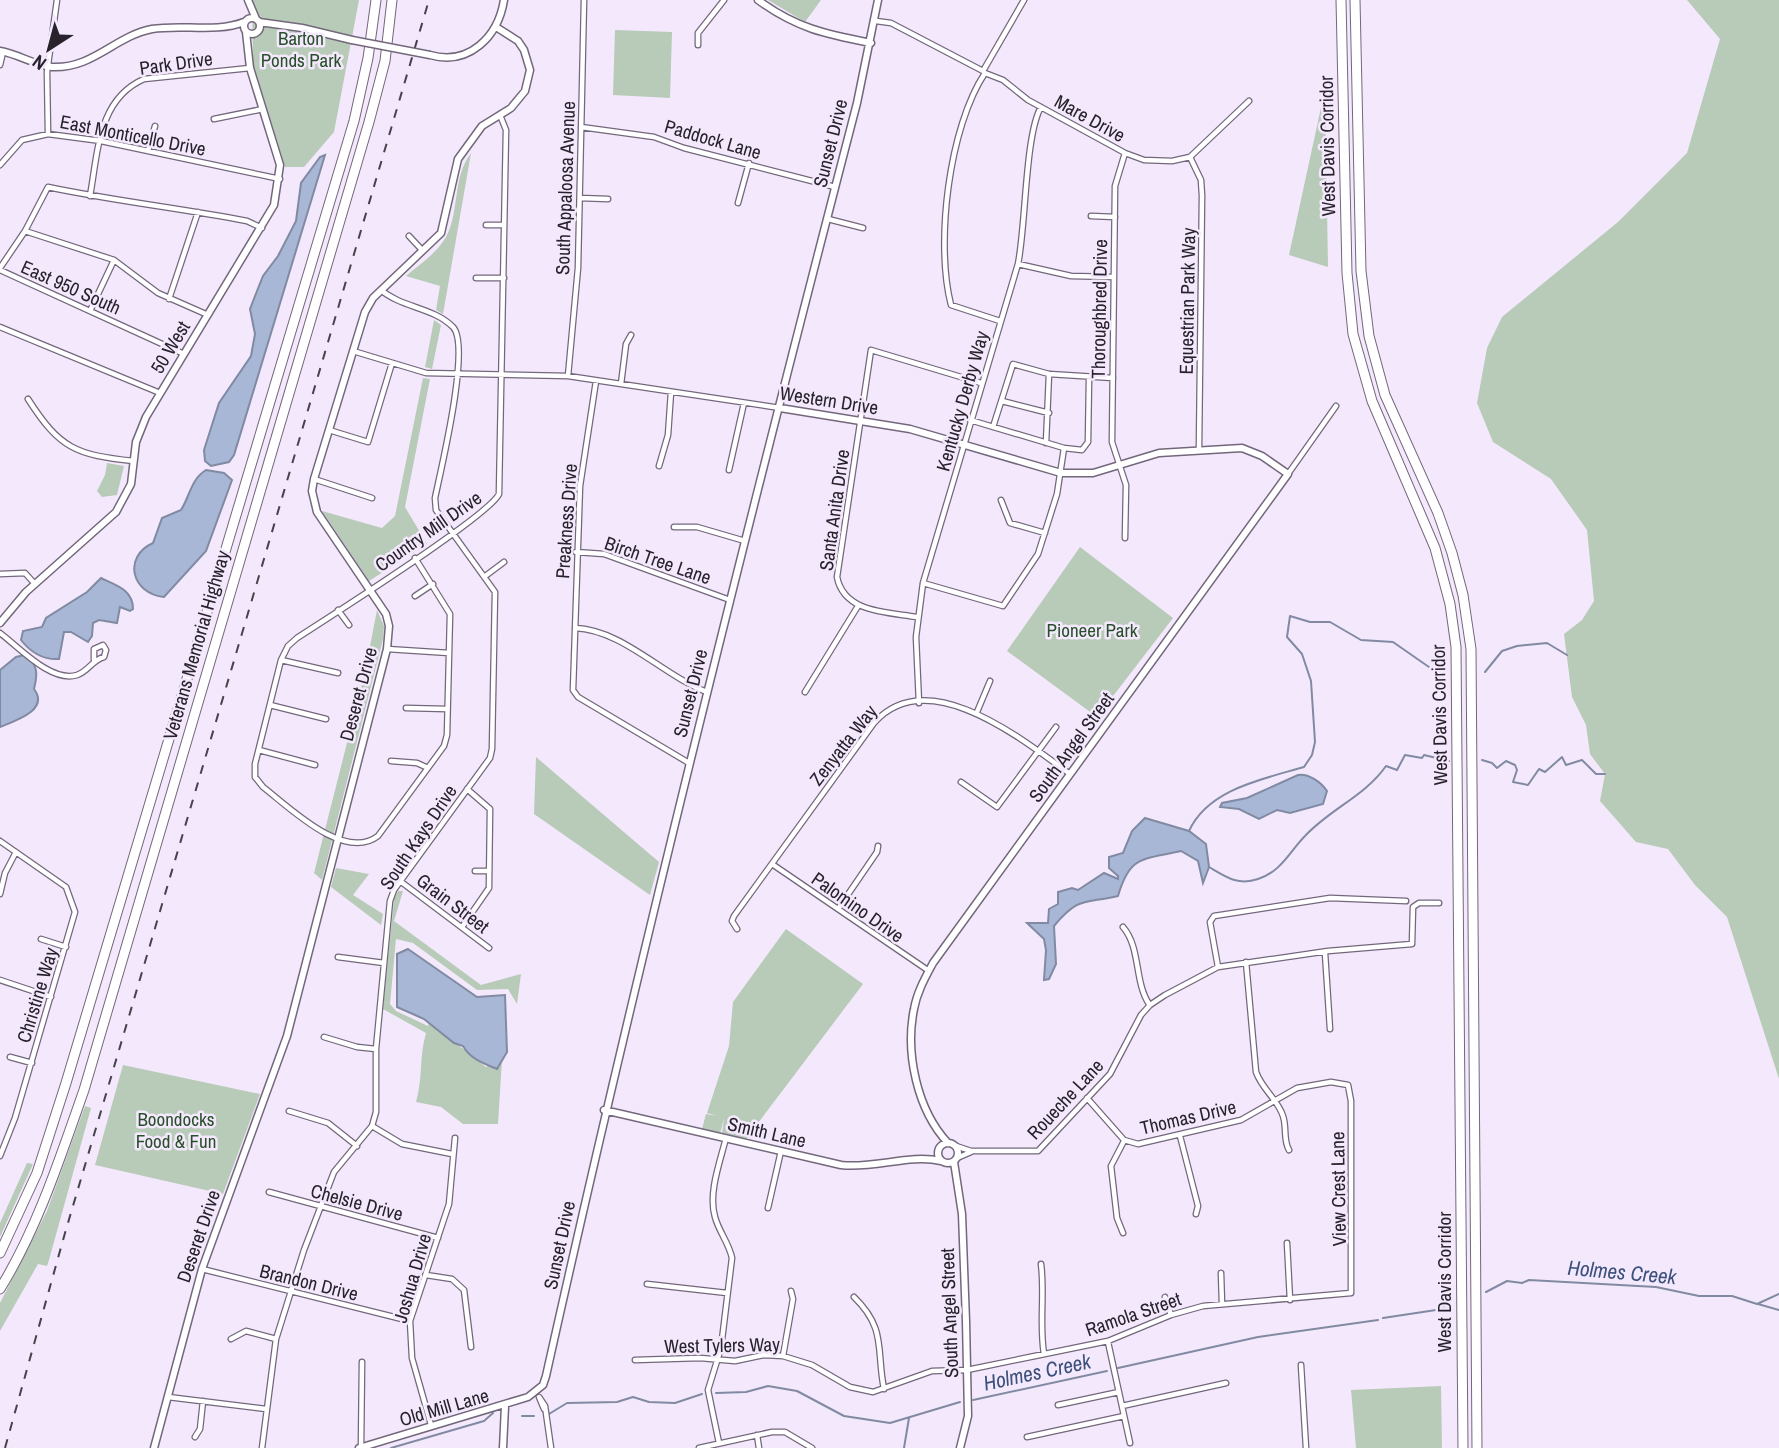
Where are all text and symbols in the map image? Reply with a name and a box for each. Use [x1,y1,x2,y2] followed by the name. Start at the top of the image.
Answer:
[14,14,84,84] north arrow
[261,25,341,73] park label: Barton Ponds Park
[138,45,214,81] street label: Park Drive
[27,49,51,77] text: N
[1313,75,1341,217] street label: West Davis Corridor
[1050,88,1130,148] street label: Mare Drive
[806,96,854,190] street label: Sunset Drive
[549,101,581,275] street label: South Appaloosa Avenue
[58,108,208,162] street label: East Monticello Drive
[662,113,764,165] street label: Paddock Lane
[1173,227,1201,375] street label: Equestrian Park Way
[1085,239,1113,379] street label: Thoroughbred Drive
[17,253,125,321] street label: East 950 South
[144,315,196,378] street label: 50 West
[930,328,995,474] street label: Kentucky Derby Way
[778,379,880,421] street label: Western Drive
[813,448,855,572] street label: Santa Anita Drive
[549,463,583,579] street label: Preakness Drive
[369,485,487,577] street label: Country Mill Drive
[601,530,715,590] street label: Birch Tree Lane
[157,547,236,743] street label: Veterans Memorial Highway
[1047,617,1138,643] park label: Pioneer Park
[333,644,383,744] street label: Deseret Drive
[1425,644,1453,786] street label: West Davis Corridor
[666,646,714,740] street label: Sunset Drive
[1022,686,1120,807] street label: South Angel Street
[803,699,883,791] street label: Zenyatta Way
[373,779,463,895] street label: South Kays Drive
[807,866,909,948] street label: Palomino Drive
[411,867,495,939] street label: Grain Street
[10,944,64,1046] street label: Christine Way
[1021,1053,1109,1145] street label: Roueche Lane
[1137,1093,1239,1141] street label: Thomas Drive
[136,1106,216,1154] park label: Boondocks Food & Fun
[725,1110,809,1154] street label: Smith Lane
[1324,1131,1352,1247] street label: View Crest Lane
[308,1177,406,1227] street label: Chelsie Drive
[170,1186,226,1286] street label: Deseret Drive
[537,1198,581,1292] street label: Sunset Drive
[1431,1211,1457,1352] street label: West Davis Corridor
[387,1230,437,1326] street label: Joshua Drive
[934,1247,964,1378] street label: South Angel Street
[1566,1253,1679,1291] water label: Holmes Creek
[257,1257,361,1307] street label: Brandon Drive
[1082,1285,1185,1343] street label: Ramola Street
[664,1331,780,1359] street label: West Tylers Way
[981,1346,1095,1398] water label: Holmes Creek
[396,1382,492,1432] street label: Old Mill Lane

